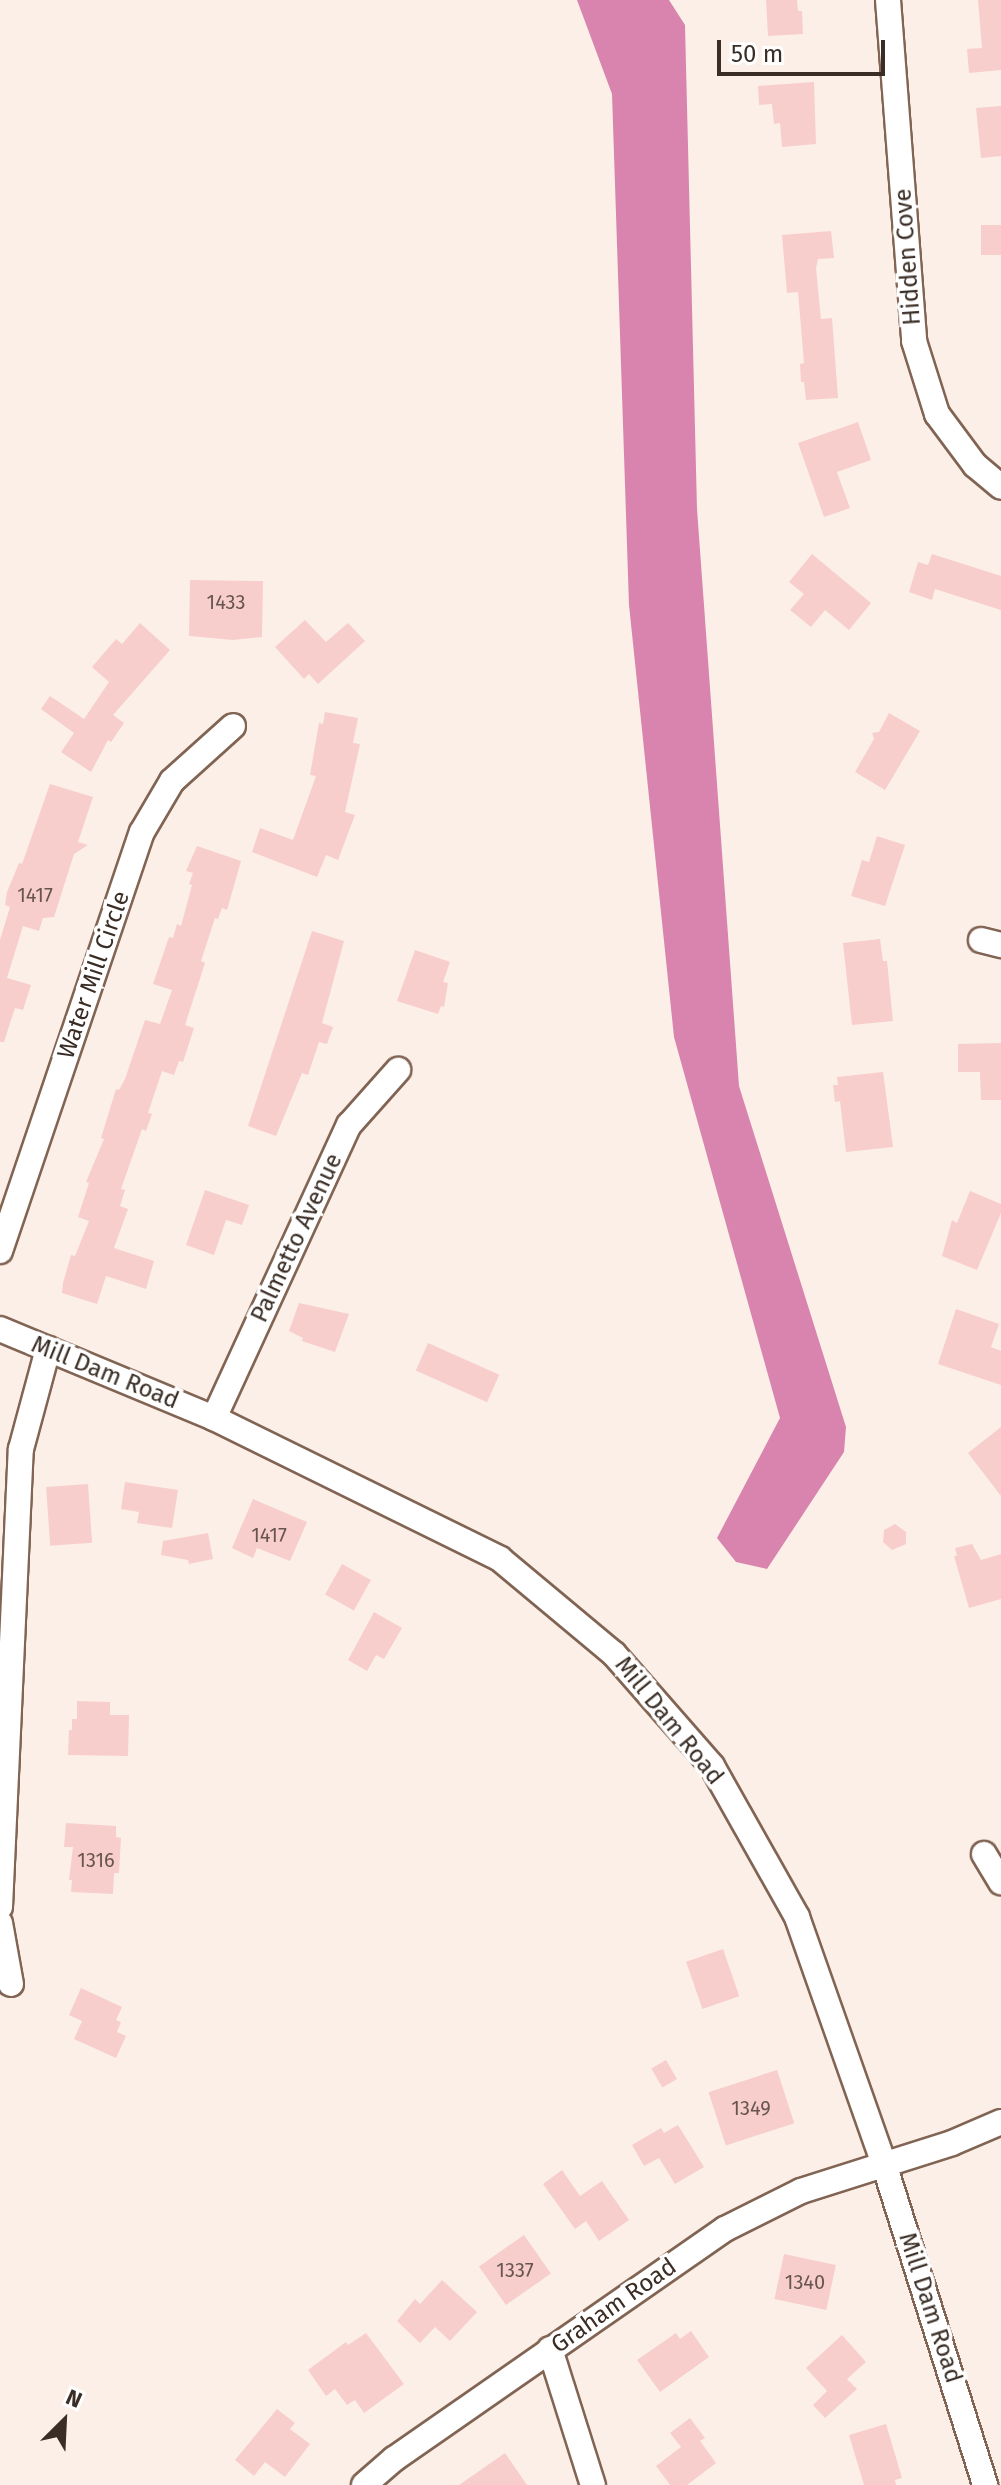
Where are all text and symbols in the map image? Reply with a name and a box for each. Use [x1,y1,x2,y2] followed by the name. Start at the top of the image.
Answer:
[721,24,889,74] scale bar
[731,40,783,68] text: 50 m
[889,188,927,326] street label: Hidden Cove
[207,590,245,614] house number: 1433
[17,883,53,907] house number: 1417
[52,887,136,1063] street label: Water Mill Circle
[245,1149,349,1327] street label: Palmetto Avenue
[27,1330,183,1416] street label: Mill Dam Road
[251,1523,287,1547] house number: 1417
[609,1651,729,1791] street label: Mill Dam Road
[77,1848,115,1872] house number: 1316
[731,2096,771,2120] house number: 1349
[892,2229,968,2387] street label: Mill Dam Road
[546,2252,682,2360] street label: Graham Road
[496,2258,534,2282] house number: 1337
[785,2270,825,2294] house number: 1340
[24,2381,104,2461] north arrow
[62,2383,86,2414] text: N

